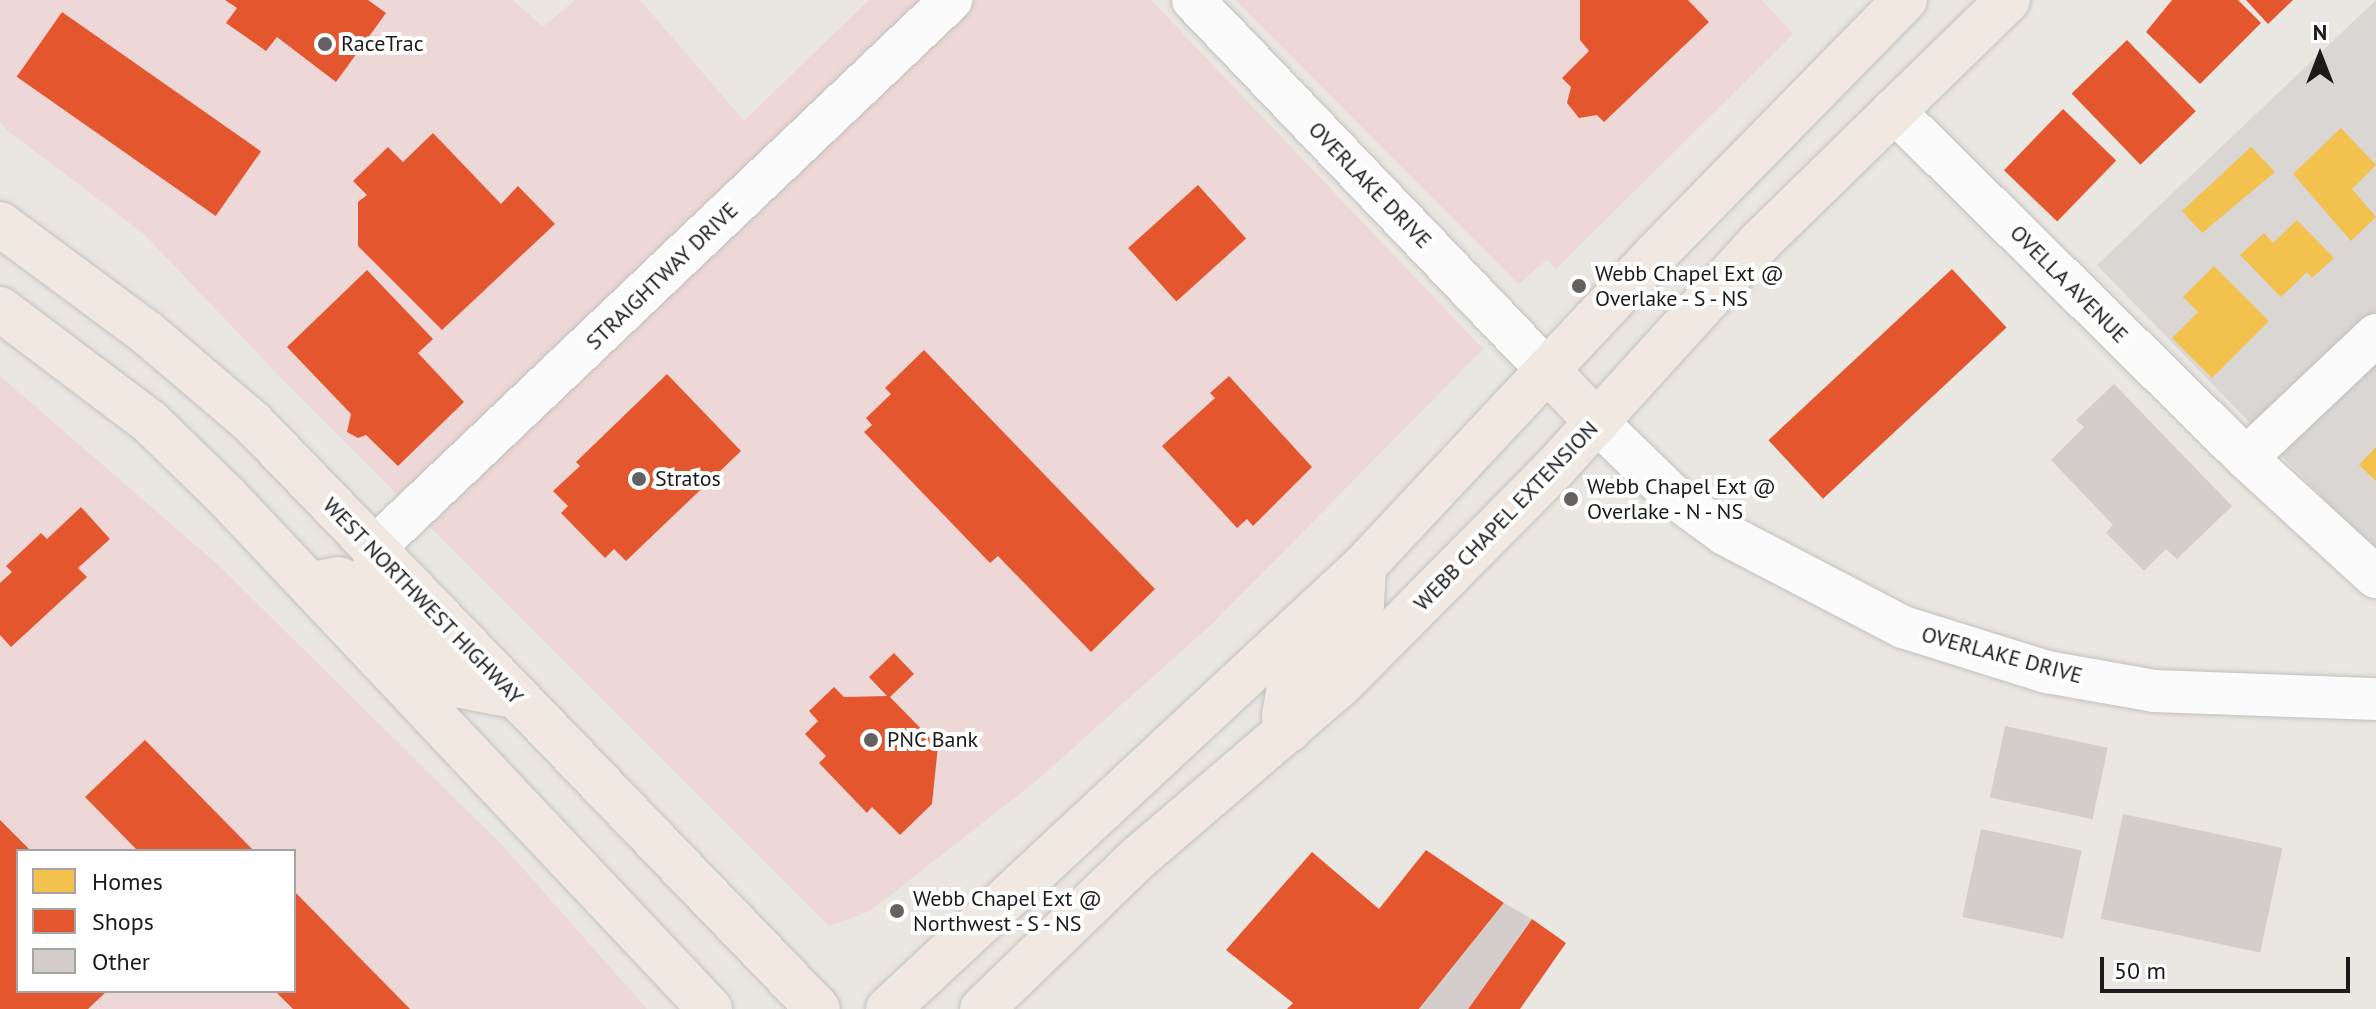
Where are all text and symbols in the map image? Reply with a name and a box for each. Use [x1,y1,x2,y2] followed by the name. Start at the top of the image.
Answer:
[2280,16,2360,96] north arrow
[2313,18,2327,46] text: N
[341,31,424,57] place label: RaceTrac
[316,35,334,53] marker: RaceTrac
[1303,116,1437,254] street label: OVERLAKE DRIVE
[580,197,744,355] street label: STRAIGHTWAY DRIVE
[2004,219,2134,349] street label: OVELLA AVENUE
[1595,260,1784,312] place label: Webb Chapel Ext @ Overlake - S - NS
[1570,277,1588,295] marker: Webb Chapel Ext @ Overlake - S - NS
[1408,415,1604,617] street label: WEBB CHAPEL EXTENSION
[655,466,721,492] place label: Stratos
[630,470,648,488] marker: Stratos
[1587,473,1776,524] place label: Webb Chapel Ext @ Overlake - N - NS
[1562,490,1580,508] marker: Webb Chapel Ext @ Overlake - N - NS
[317,492,529,710] street label: WEST NORTHWEST HIGHWAY
[1919,621,2085,689] street label: OVERLAKE DRIVE
[887,727,979,753] place label: PNC Bank
[862,731,880,749] marker: PNC Bank
[16,849,296,993] legend
[92,866,163,897] text: Homes
[913,885,1102,936] place label: Webb Chapel Ext @ Northwest - S - NS
[888,902,906,920] marker: Webb Chapel Ext @ Northwest - S - NS
[92,906,154,937] text: Shops
[2104,941,2354,991] scale bar
[92,946,150,977] text: Other
[2114,955,2166,986] text: 50 m

